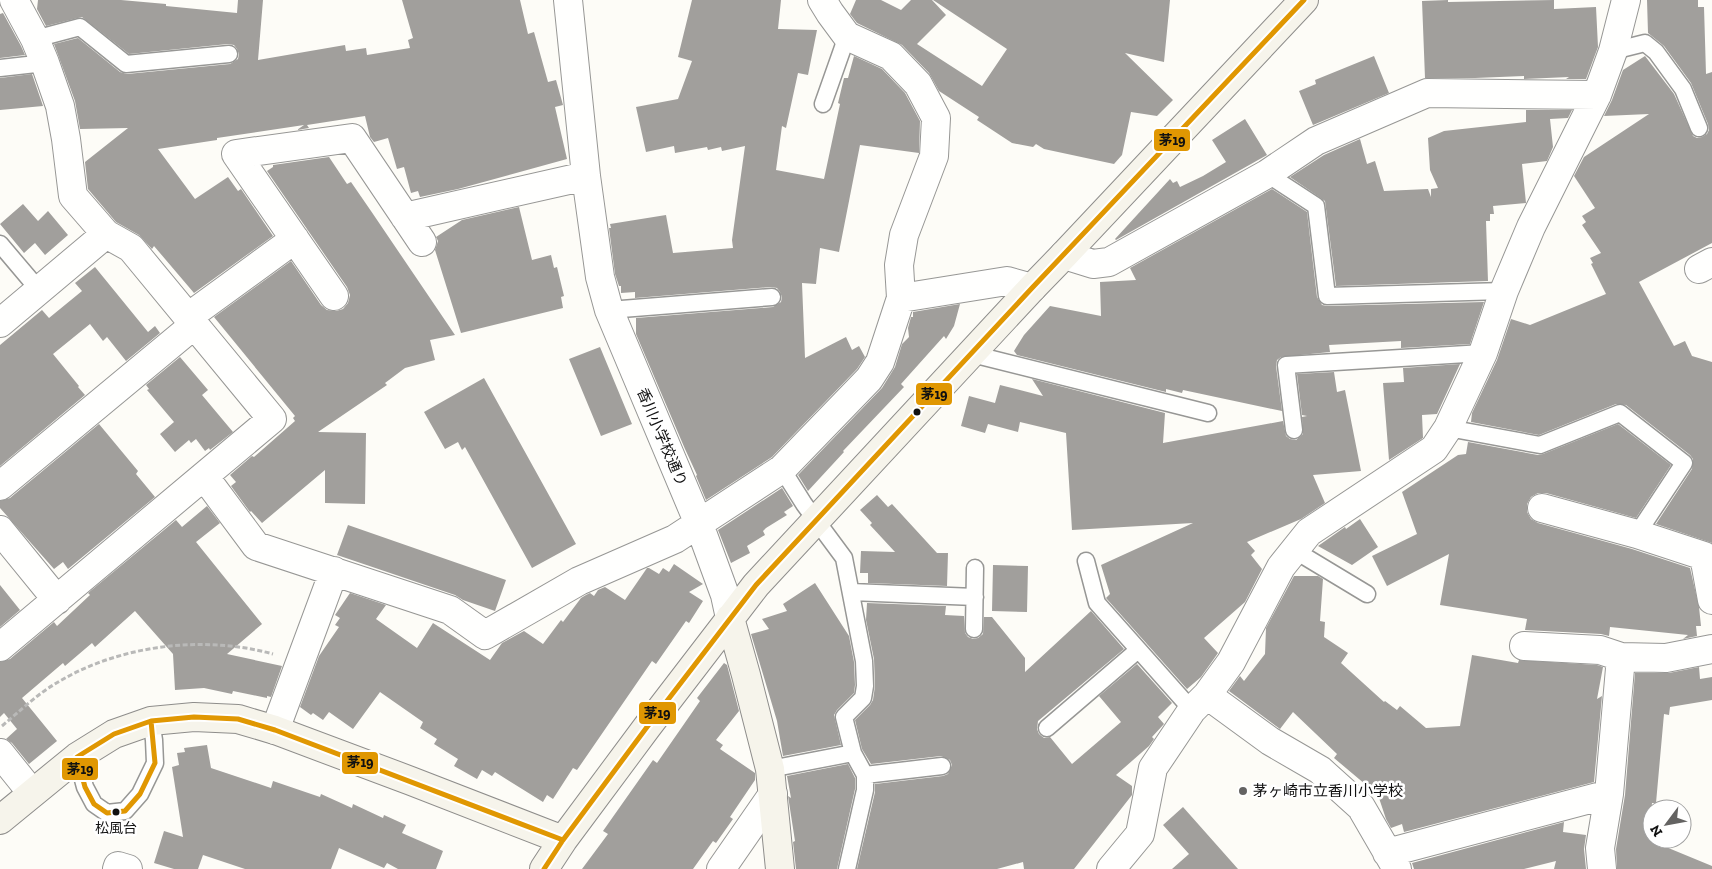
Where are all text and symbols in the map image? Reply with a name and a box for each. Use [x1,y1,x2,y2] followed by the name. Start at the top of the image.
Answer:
[1153,128,1191,152] line badge: 茅19
[1158,132,1186,149] text: 茅19
[915,382,953,406] line badge: 茅19
[633,385,691,489] street label: 香川小学校通り
[920,386,948,403] text: 茅19
[912,407,922,417] unlabelled marker
[638,701,677,725] line badge: 茅19
[643,705,671,722] text: 茅19
[341,751,379,775] line badge: 茅19
[346,754,374,771] text: 茅19
[61,757,99,781] line badge: 茅19
[66,761,94,778] text: 茅19
[1253,782,1403,800] place label: 茅ヶ崎市立香川小学校
[1237,785,1249,797] marker: 茅ヶ崎市立香川小学校
[1642,799,1692,849] north arrow
[111,807,121,817] marker: 松風台
[95,820,137,837] place label: 松風台
[1646,821,1666,840] text: N

